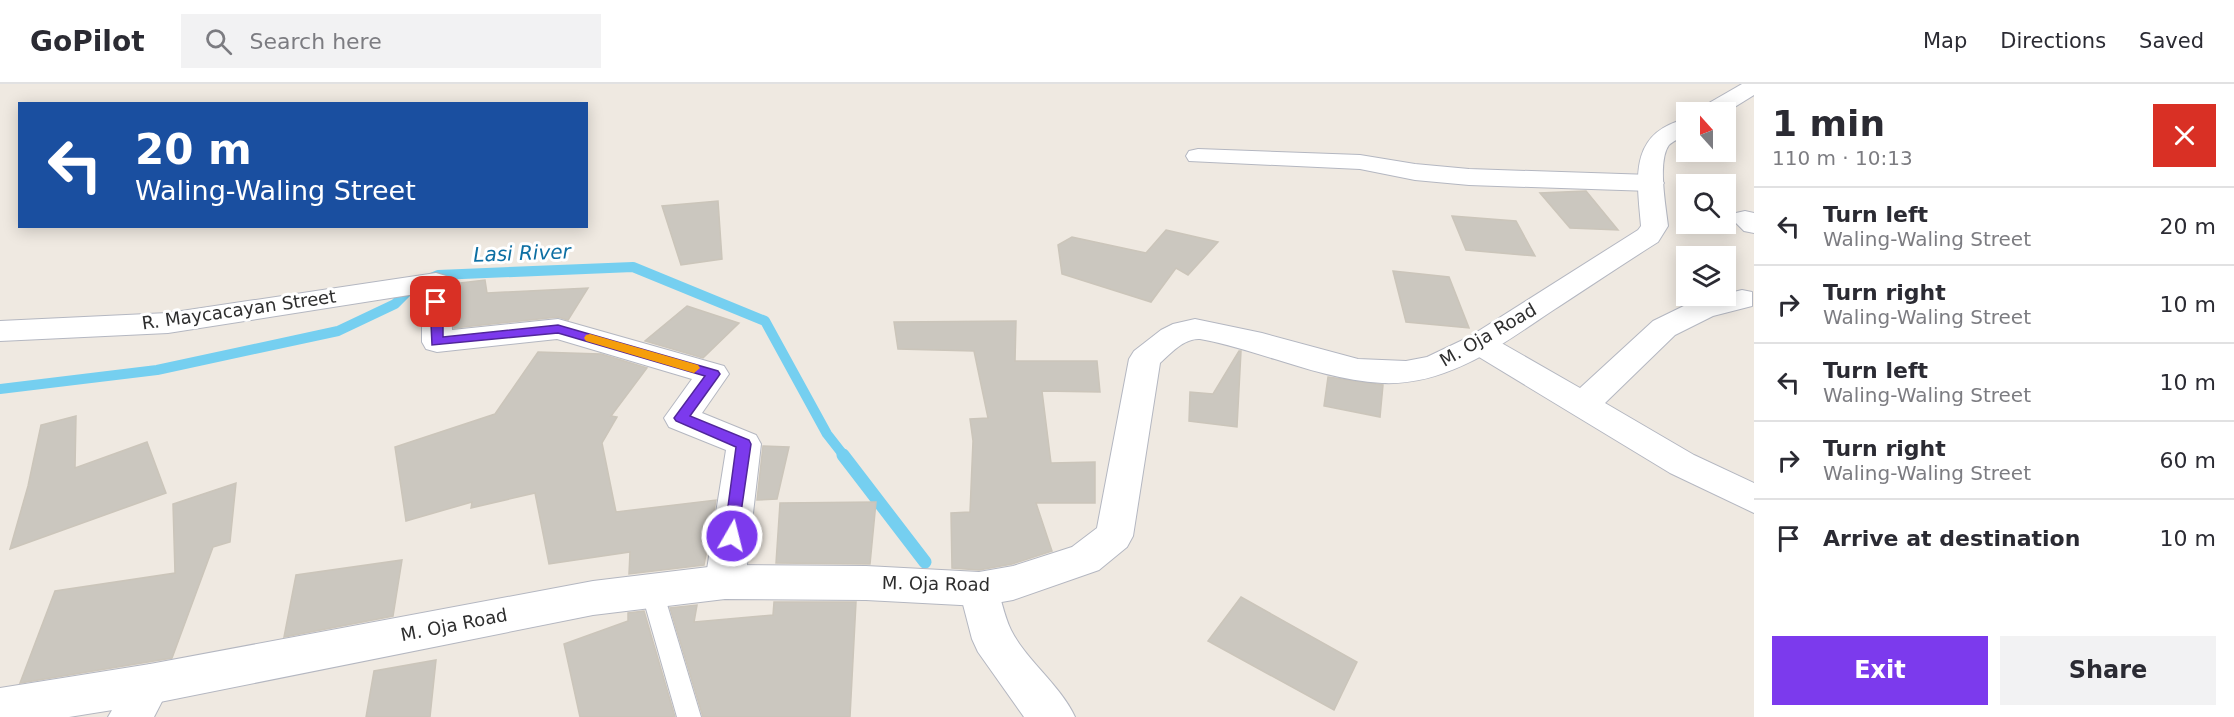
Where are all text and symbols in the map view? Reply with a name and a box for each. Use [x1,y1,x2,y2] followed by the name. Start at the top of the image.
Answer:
[181,14,601,68] search box
[30,25,145,58] text: GoPilot
[202,25,235,58] icon: search
[250,29,382,54] text: Search here
[1923,29,1967,53] text: Map
[2000,29,2106,53] text: Directions
[2139,29,2204,53] text: Saved
[1676,102,1736,162] north arrow
[1676,102,1736,306] map controls
[1772,103,1885,144] text: 1 min
[2153,104,2216,167] button: close
[135,125,252,174] text: 20 m
[36,126,114,204] icon: left
[1772,146,1913,170] text: 110 m · 10:13
[1676,174,1736,234] button: search
[135,175,416,206] text: Waling-Waling Street
[1823,202,1928,227] text: Turn left
[1772,210,1805,243] icon: left
[2160,214,2216,239] text: 20 m
[1823,227,2031,251] text: Waling-Waling Street
[473,239,573,267] water label: Lasi River
[1676,246,1736,306] button: layers
[410,276,461,327] pin
[1823,280,1946,305] text: Turn right
[140,285,337,334] street label: R. Maycacayan Street
[419,285,452,318] icon: arrive
[1772,288,1805,321] icon: right
[2160,292,2216,317] text: 10 m
[1436,298,1540,371] street label: M. Oja Road
[1823,305,2031,329] text: Waling-Waling Street
[1823,358,1928,383] text: Turn left
[1772,366,1805,399] icon: left
[2160,370,2216,395] text: 10 m
[1823,383,2031,407] text: Waling-Waling Street
[1823,436,1946,461] text: Turn right
[1772,444,1805,477] icon: right
[2160,448,2216,473] text: 60 m
[1823,461,2031,485] text: Waling-Waling Street
[700,504,764,568] position arrow
[1772,522,1805,555] icon: arrive
[1823,526,2080,551] text: Arrive at destination
[2160,526,2216,551] text: 10 m
[882,572,990,595] street label: M. Oja Road
[399,604,509,645] street label: M. Oja Road
[1772,636,1988,705] button: Exit
[2000,636,2216,705] button: Share

